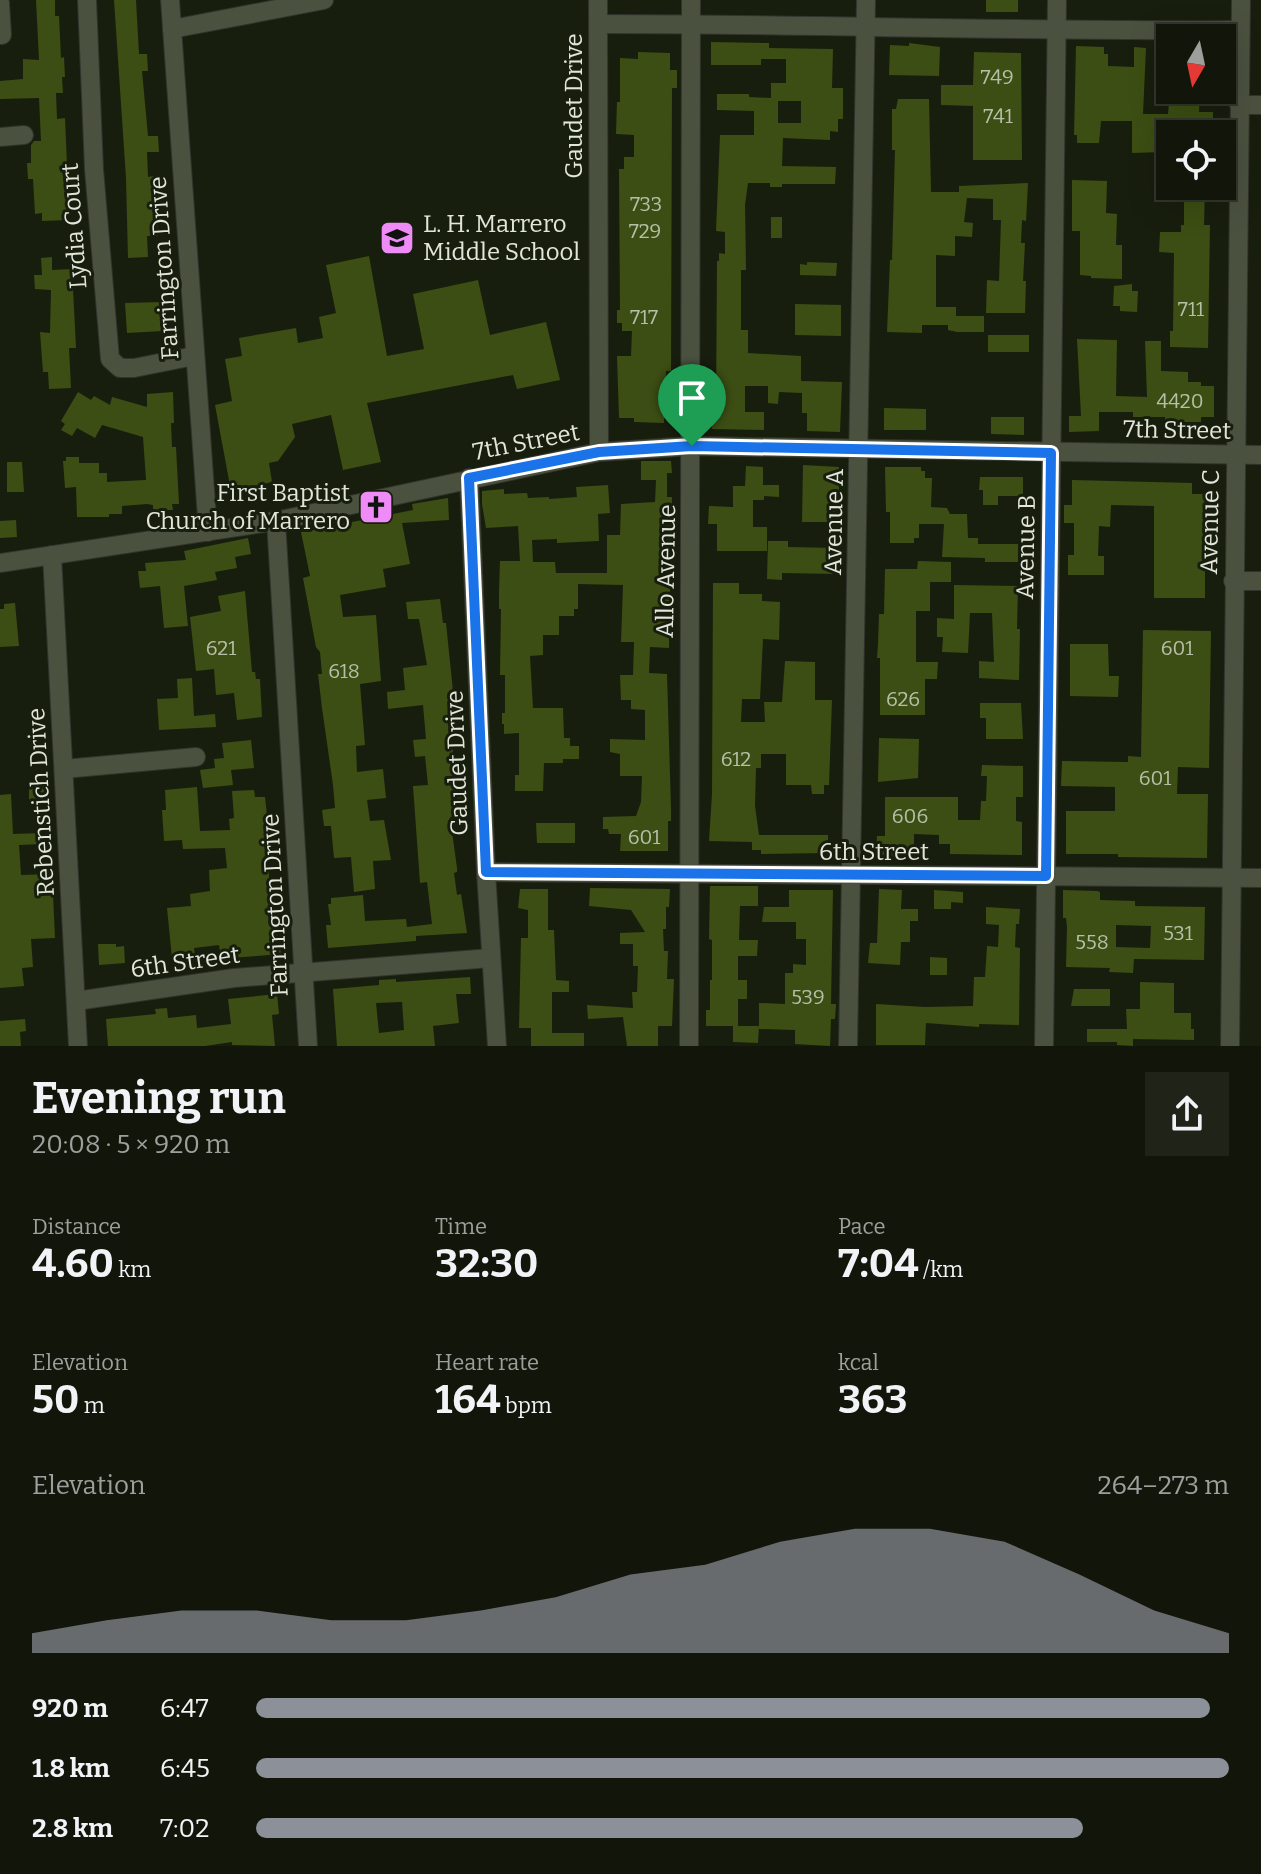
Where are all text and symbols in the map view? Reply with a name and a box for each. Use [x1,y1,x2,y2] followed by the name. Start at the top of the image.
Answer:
[1156,24,1236,104] north arrow
[1156,24,1236,200] map controls
[560,33,588,179] street label: Gaudet Drive
[980,65,1014,89] house number: 749
[983,104,1013,128] house number: 741
[1156,120,1236,200] button: locate
[56,162,92,290] street label: Lydia Court
[144,176,184,360] street label: Farrington Drive
[630,192,662,216] house number: 733
[423,210,580,266] place label: L. H. Marrero Middle School
[378,219,416,257] school or university icon: L. H. Marrero Middle School
[629,219,661,243] house number: 729
[1178,297,1204,321] house number: 711
[630,305,658,329] house number: 717
[658,364,726,446] pin
[670,376,714,420] icon: arrive
[1156,389,1204,413] house number: 4420
[1123,415,1232,445] street label: 7th Street
[470,418,582,466] street label: 7th Street
[819,469,849,575] street label: Avenue A
[1195,469,1225,575] street label: Avenue C
[145,479,350,535] place label: First Baptist Church of Marrero
[357,488,395,526] church icon: First Baptist Church of Marrero
[1011,494,1041,600] street label: Avenue B
[651,504,681,638] street label: Allo Avenue
[206,636,236,660] house number: 621
[1161,636,1193,660] house number: 601
[328,659,360,683] house number: 618
[886,687,920,711] house number: 626
[440,690,474,836] street label: Gaudet Drive
[22,707,60,897] street label: Rebenstich Drive
[721,747,751,771] house number: 612
[1139,766,1171,790] house number: 601
[892,804,928,828] house number: 606
[256,813,294,997] street label: Farrington Drive
[628,825,660,849] house number: 601
[819,838,929,866] street label: 6th Street
[1163,921,1193,945] house number: 531
[1075,930,1109,954] house number: 558
[129,940,242,984] street label: 6th Street
[791,985,825,1009] house number: 539
[32,1072,286,1125] text: Evening run
[1145,1072,1229,1156] button: share
[32,1129,230,1160] text: 20:08 · 5 × 920 m
[32,1213,121,1240] text: Distance
[435,1213,487,1240] text: Time
[838,1213,886,1240] text: Pace
[32,1240,114,1288] text: 4.60
[435,1240,538,1288] text: 32:30
[838,1240,919,1288] text: 7:04
[114,1256,151,1283] text: km
[919,1256,963,1283] text: /km
[32,1349,128,1376] text: Elevation
[435,1349,539,1376] text: Heart rate
[838,1349,879,1376] text: kcal
[32,1376,79,1424] text: 50
[435,1376,501,1424] text: 164
[838,1376,907,1424] text: 363
[79,1392,105,1419] text: m
[501,1392,552,1419] text: bpm
[32,1470,145,1501] text: Elevation
[1097,1470,1229,1501] text: 264–273 m
[32,1693,108,1724] text: 920 m
[160,1693,209,1724] text: 6:47
[32,1753,110,1784] text: 1.8 km
[160,1753,210,1784] text: 6:45
[32,1813,113,1844] text: 2.8 km
[160,1813,209,1844] text: 7:02

